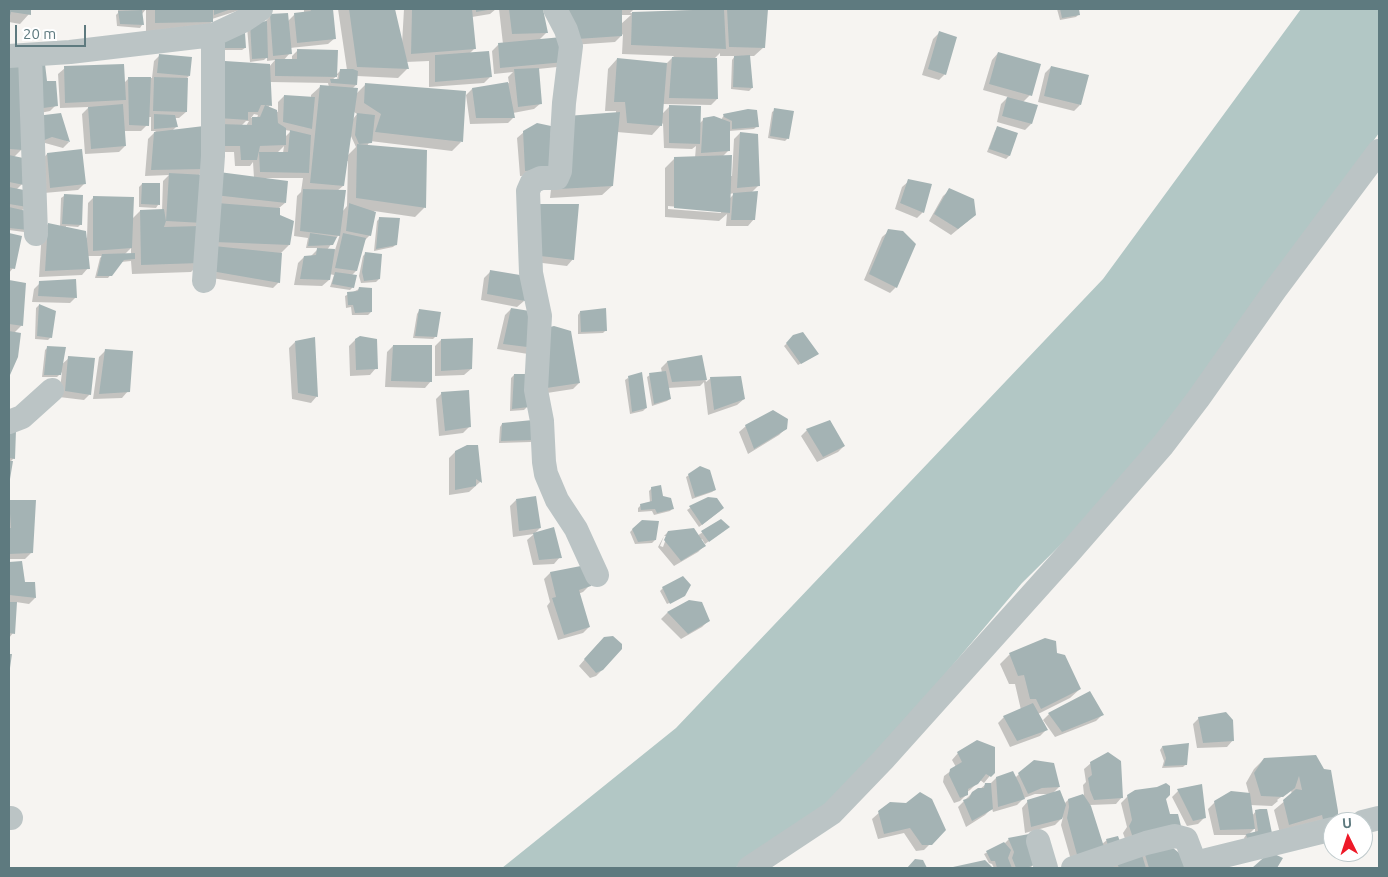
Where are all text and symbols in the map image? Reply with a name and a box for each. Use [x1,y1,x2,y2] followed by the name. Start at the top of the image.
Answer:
[18,15,89,47] scale bar
[23,25,56,42] text: 20 m
[1323,812,1373,862] north arrow
[1342,815,1352,831] text: U

